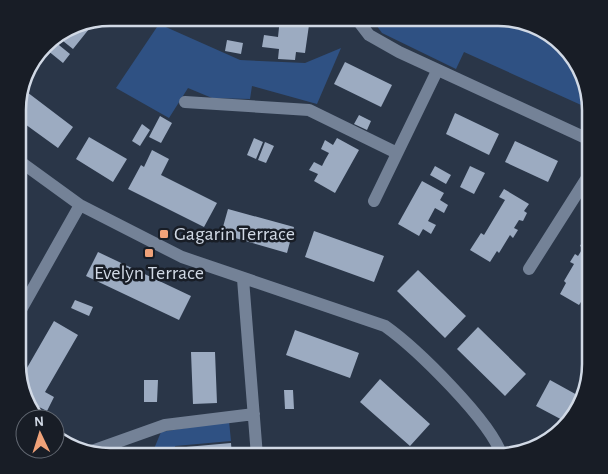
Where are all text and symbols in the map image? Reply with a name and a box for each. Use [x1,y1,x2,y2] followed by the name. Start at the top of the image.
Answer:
[174,224,295,244] place label: Gagarin Terrace
[158,228,170,240] marker: Gagarin Terrace
[143,247,155,259] marker: Evelyn Terrace
[94,263,204,283] place label: Evelyn Terrace
[15,409,65,459] north arrow
[34,415,45,429] text: N

